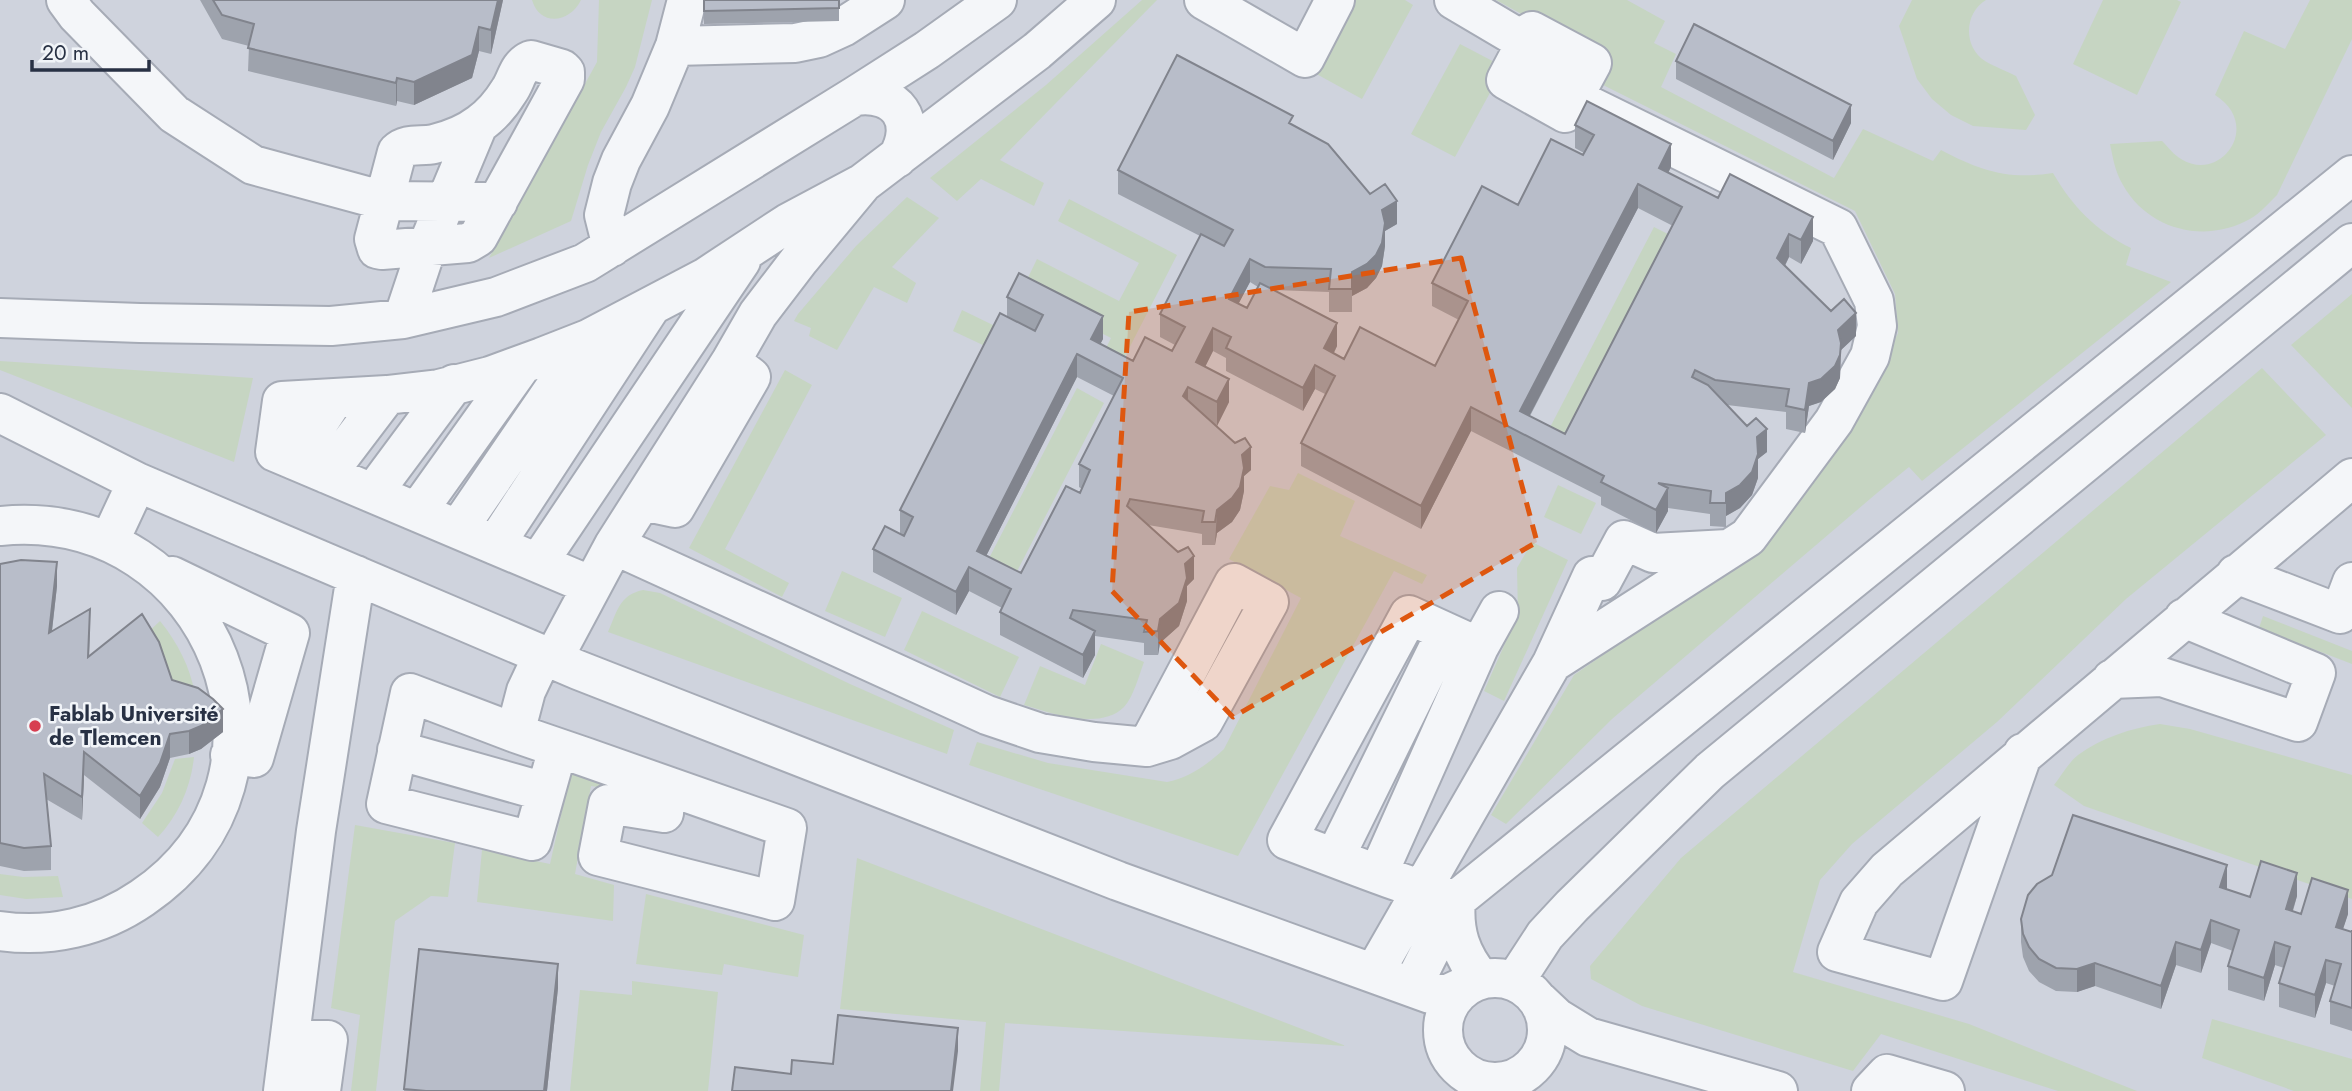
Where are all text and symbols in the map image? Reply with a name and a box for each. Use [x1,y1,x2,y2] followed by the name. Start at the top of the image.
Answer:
[32,28,149,72] scale bar
[42,38,89,68] text: 20 m
[49,699,219,753] place label: Fablab Université de Tlemcen
[27,718,43,734] marker: Fablab Université de Tlemcen

